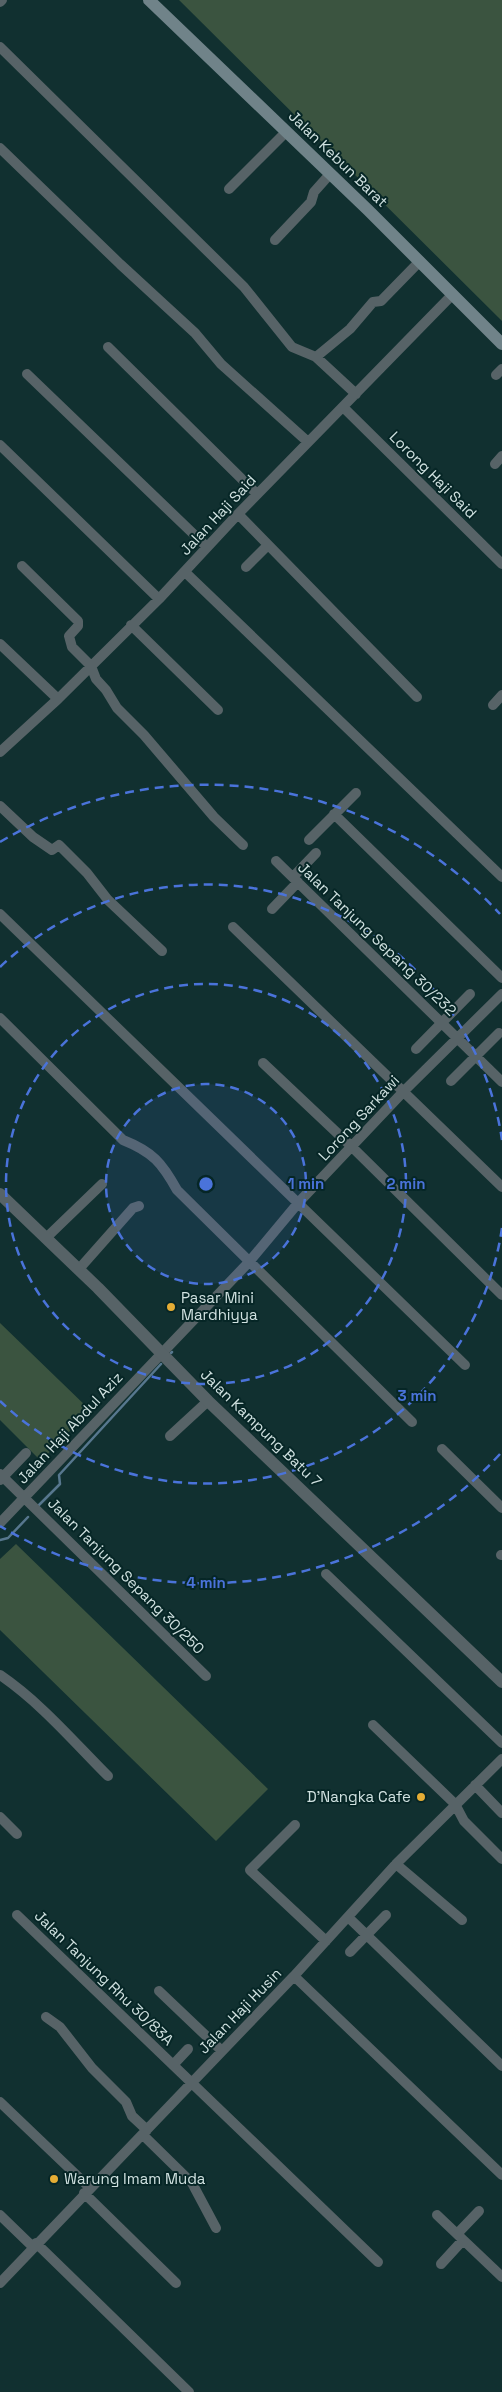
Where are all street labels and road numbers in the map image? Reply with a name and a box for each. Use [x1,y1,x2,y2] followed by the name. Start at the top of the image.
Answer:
[285,106,392,211] street label: Jalan Kebun Barat
[386,427,481,522] street label: Lorong Haji Said
[175,470,260,559] street label: Jalan Haji Said
[294,858,461,1020] street label: Jalan Tanjung Sepang 30/232
[314,1071,403,1164] street label: Lorong Sarkawi
[197,1365,326,1490] street label: Jalan Kampung Batu 7
[13,1368,126,1488] street label: Jalan Haji Abdul Aziz
[44,1493,209,1658] street label: Jalan Tanjung Sepang 30/250
[31,1906,178,2050] street label: Jalan Tanjung Rhu 30/83A
[194,1964,285,2058] street label: Jalan Haji Husin

